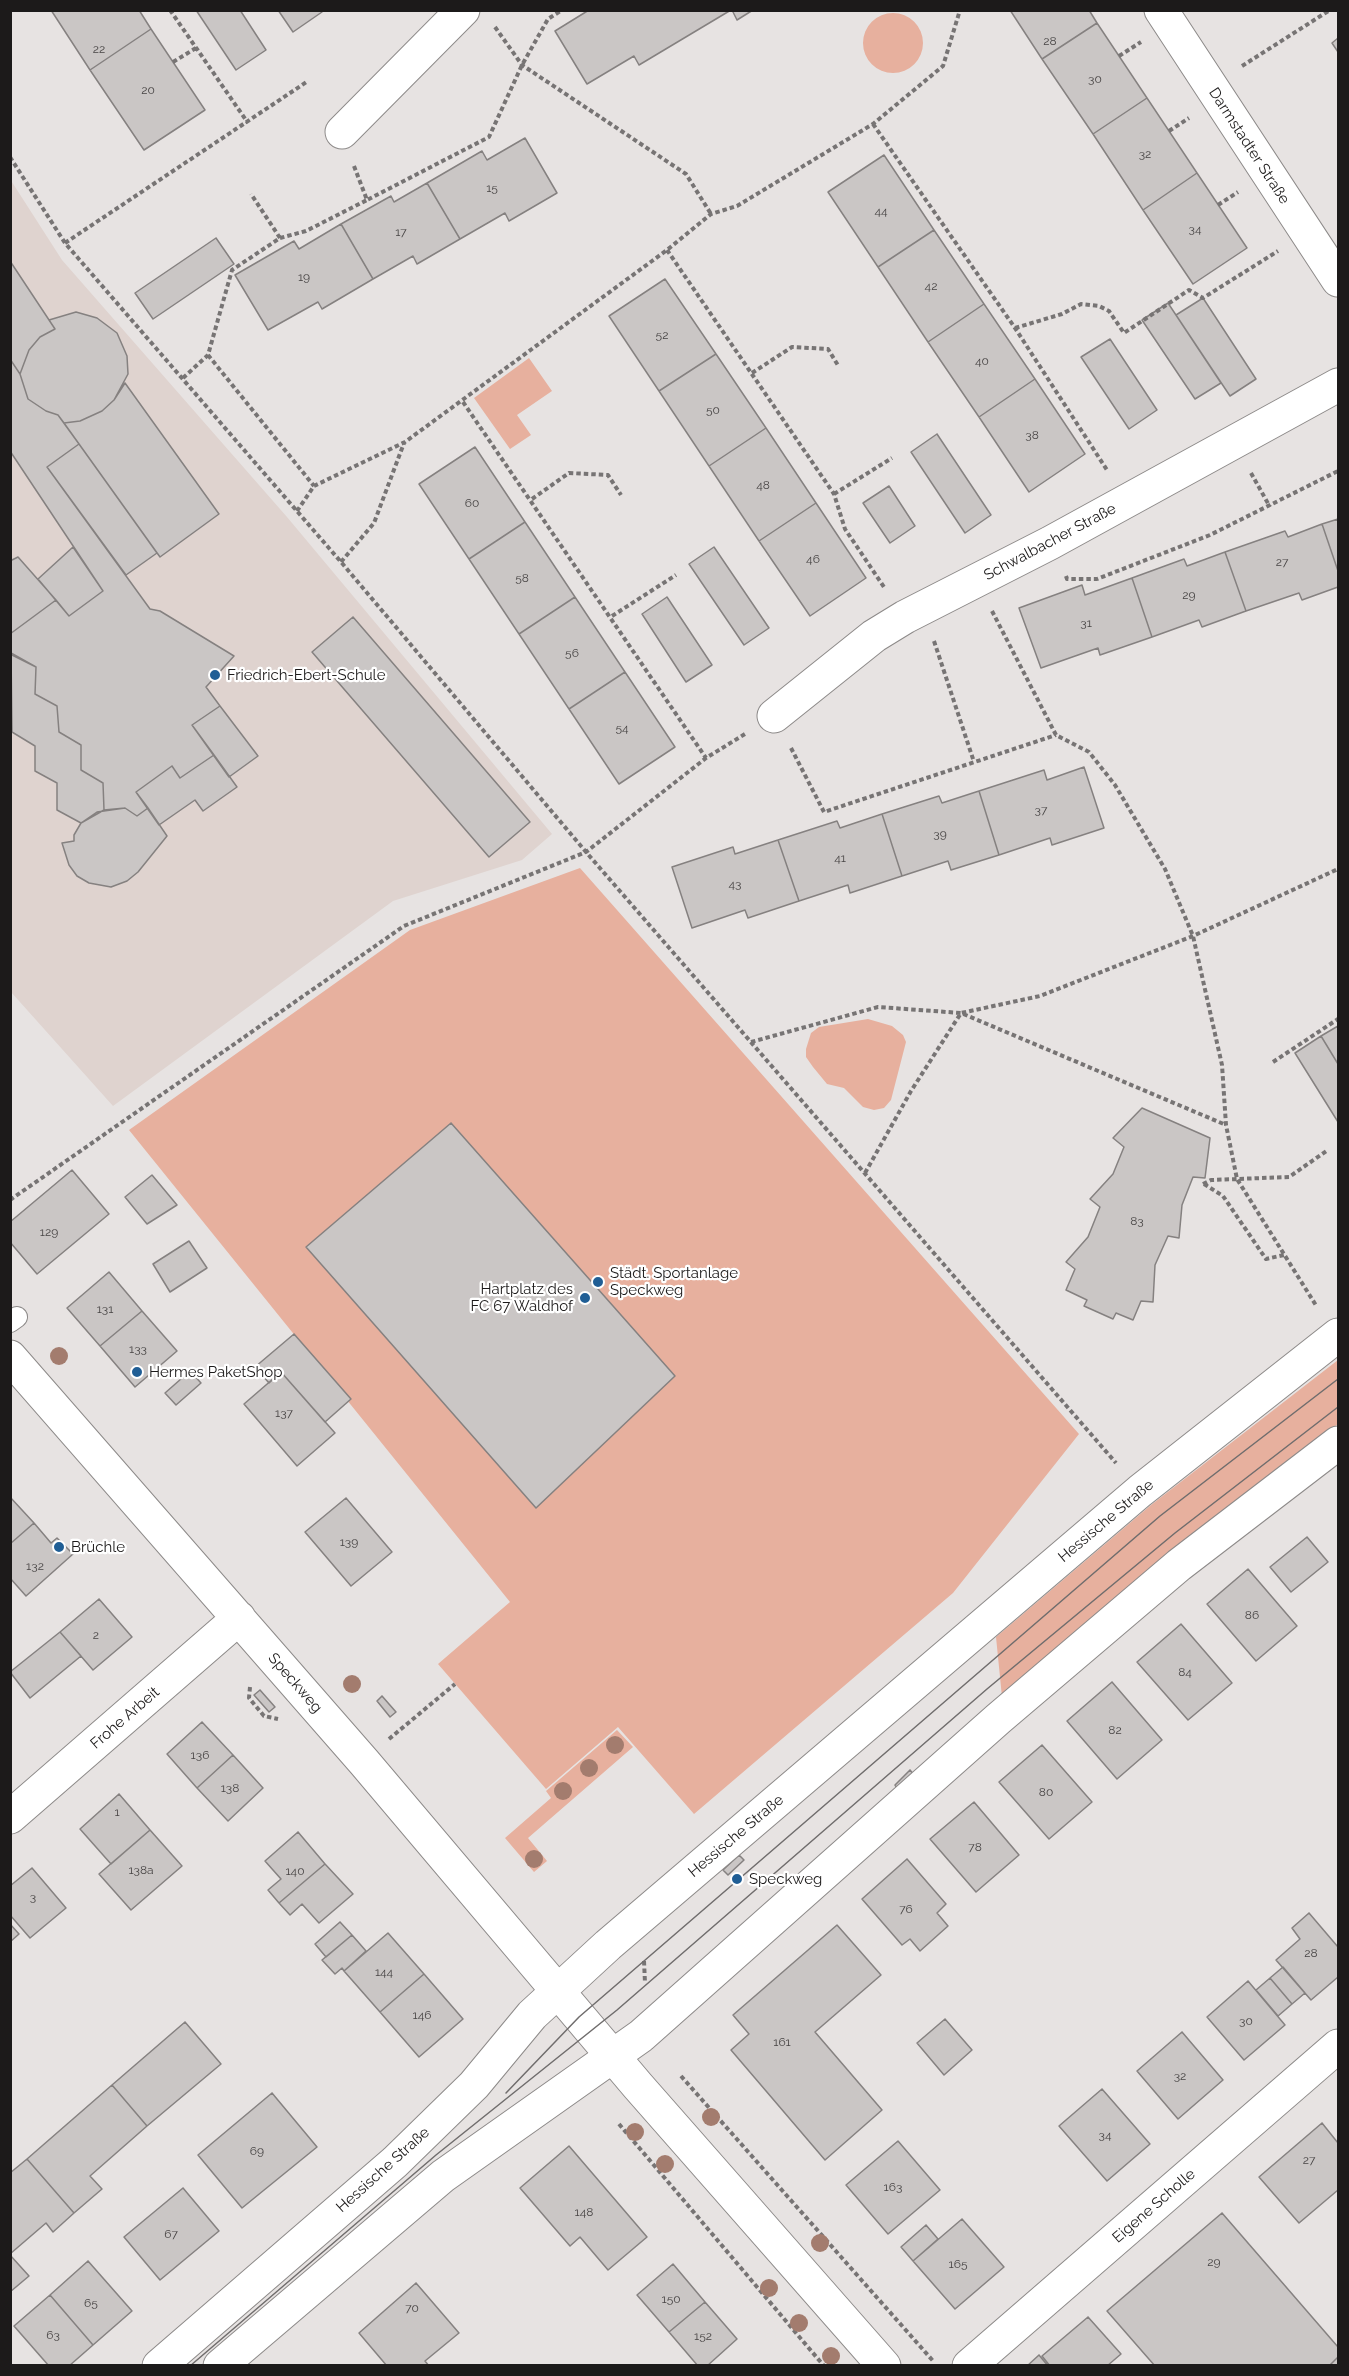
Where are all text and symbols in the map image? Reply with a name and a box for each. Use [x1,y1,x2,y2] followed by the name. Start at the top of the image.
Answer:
[1043,34,1057,48] house number: 28
[93,42,105,56] house number: 22
[1088,72,1102,86] house number: 30
[141,83,155,97] house number: 20
[1205,85,1293,207] street label: Darmstadter Straße
[1139,147,1151,161] house number: 32
[486,181,498,195] house number: 15
[874,204,888,218] house number: 44
[1189,222,1201,236] house number: 34
[395,225,407,239] house number: 17
[298,270,310,284] house number: 19
[925,279,937,293] house number: 42
[656,328,668,342] house number: 52
[975,354,989,368] house number: 40
[706,403,720,417] house number: 50
[1025,428,1039,442] house number: 38
[756,478,770,492] house number: 48
[465,496,479,510] house number: 60
[981,500,1119,584] street label: Schwalbacher Straße
[806,552,820,566] house number: 46
[1276,555,1288,569] house number: 27
[515,571,529,585] house number: 58
[1182,588,1196,602] house number: 29
[1080,616,1092,630] house number: 31
[565,646,579,660] house number: 56
[227,666,385,684] place label: Friedrich-Ebert-Schule
[208,668,222,682] marker: Friedrich-Ebert-Schule
[615,721,629,735] house number: 54
[1035,803,1047,817] house number: 37
[933,827,947,841] house number: 39
[834,851,846,865] house number: 41
[729,877,741,891] house number: 43
[1130,1214,1144,1228] house number: 83
[40,1225,58,1239] house number: 129
[610,1264,738,1299] place label: Städt. Sportanlage Speckweg
[591,1275,605,1289] marker: Städt. Sportanlage Speckweg
[470,1280,573,1315] place label: Hartplatz des FC 67 Waldhof
[578,1291,592,1305] marker: Hartplatz des FC 67 Waldhof
[97,1302,113,1316] house number: 131
[129,1342,147,1356] house number: 133
[149,1363,282,1381] place label: Hermes PaketShop
[130,1365,144,1379] marker: Hermes PaketShop
[275,1406,293,1420] house number: 137
[1055,1476,1157,1566] street label: Hessische Straße
[340,1535,358,1549] house number: 139
[71,1538,125,1556] place label: Brüchle
[52,1540,66,1554] marker: Brüchle
[26,1559,44,1573] house number: 132
[1245,1608,1259,1622] house number: 86
[93,1628,99,1642] house number: 2
[264,1649,326,1717] street label: Speckweg
[1178,1665,1192,1679] house number: 84
[87,1683,163,1753] street label: Frohe Arbeit
[1108,1723,1122,1737] house number: 82
[191,1748,209,1762] house number: 136
[221,1781,239,1795] house number: 138
[1039,1785,1053,1799] house number: 80
[685,1791,787,1881] street label: Hessische Straße
[114,1805,120,1819] house number: 1
[968,1840,982,1854] house number: 78
[128,1863,154,1877] house number: 138a
[285,1864,305,1878] house number: 140
[749,1870,822,1888] place label: Speckweg
[730,1872,744,1886] marker: Speckweg
[30,1890,36,1904] house number: 3
[899,1902,913,1916] house number: 76
[1304,1946,1318,1960] house number: 28
[375,1965,393,1979] house number: 144
[413,2008,431,2022] house number: 146
[1239,2014,1253,2028] house number: 30
[773,2035,791,2049] house number: 161
[1174,2069,1186,2083] house number: 32
[333,2124,433,2216] street label: Hessische Straße
[1099,2128,1111,2142] house number: 34
[250,2144,264,2158] house number: 69
[1303,2153,1315,2167] house number: 27
[1109,2165,1199,2247] street label: Eigene Scholle
[884,2180,902,2194] house number: 163
[575,2205,593,2219] house number: 148
[164,2227,178,2241] house number: 67
[1207,2255,1221,2269] house number: 29
[949,2257,967,2271] house number: 165
[661,2292,681,2306] house number: 150
[84,2296,98,2310] house number: 65
[405,2301,419,2315] house number: 70
[46,2328,60,2342] house number: 63
[694,2329,712,2343] house number: 152

